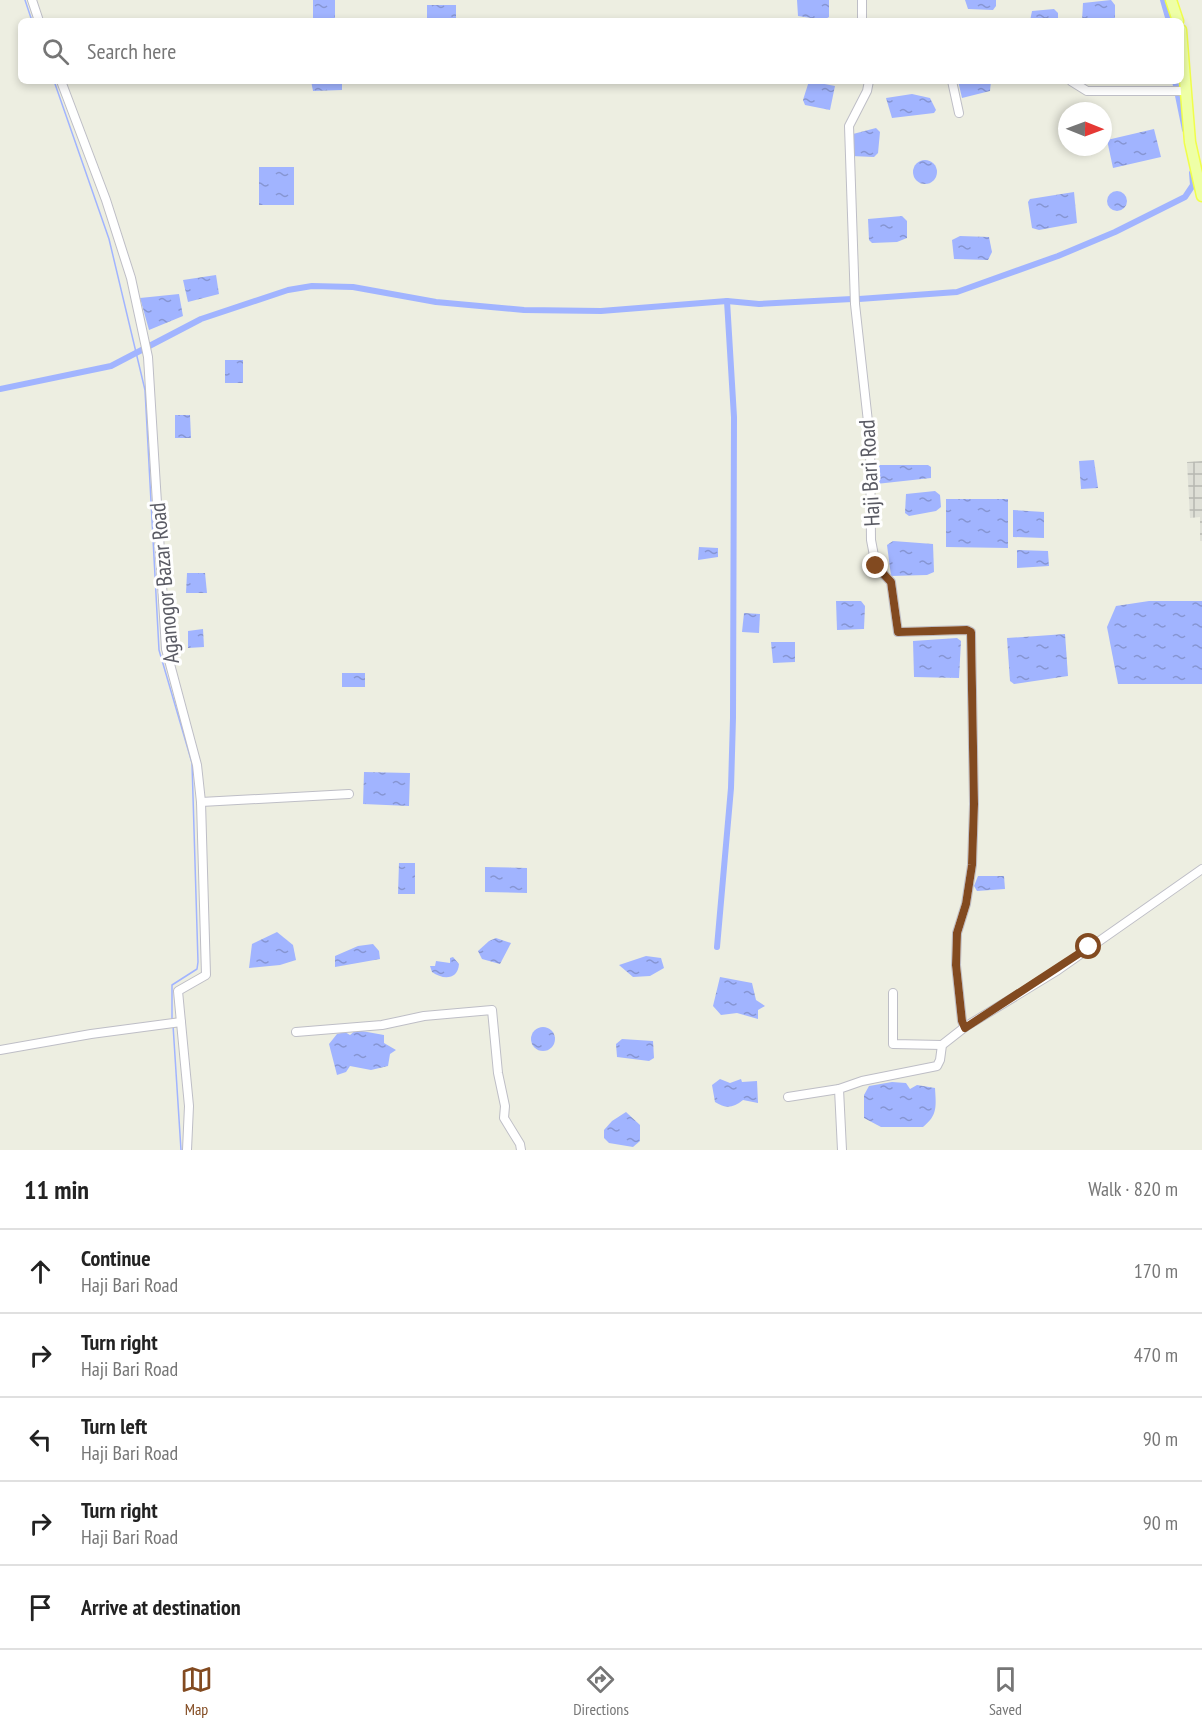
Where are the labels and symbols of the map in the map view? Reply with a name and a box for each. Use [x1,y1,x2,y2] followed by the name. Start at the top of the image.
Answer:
[1058,102,1112,156] north arrow
[852,419,886,527] street label: Haji Bari Road
[143,501,185,665] street label: Aganogor Bazar Road
[862,552,888,578] route end
[1075,933,1101,959] route start

